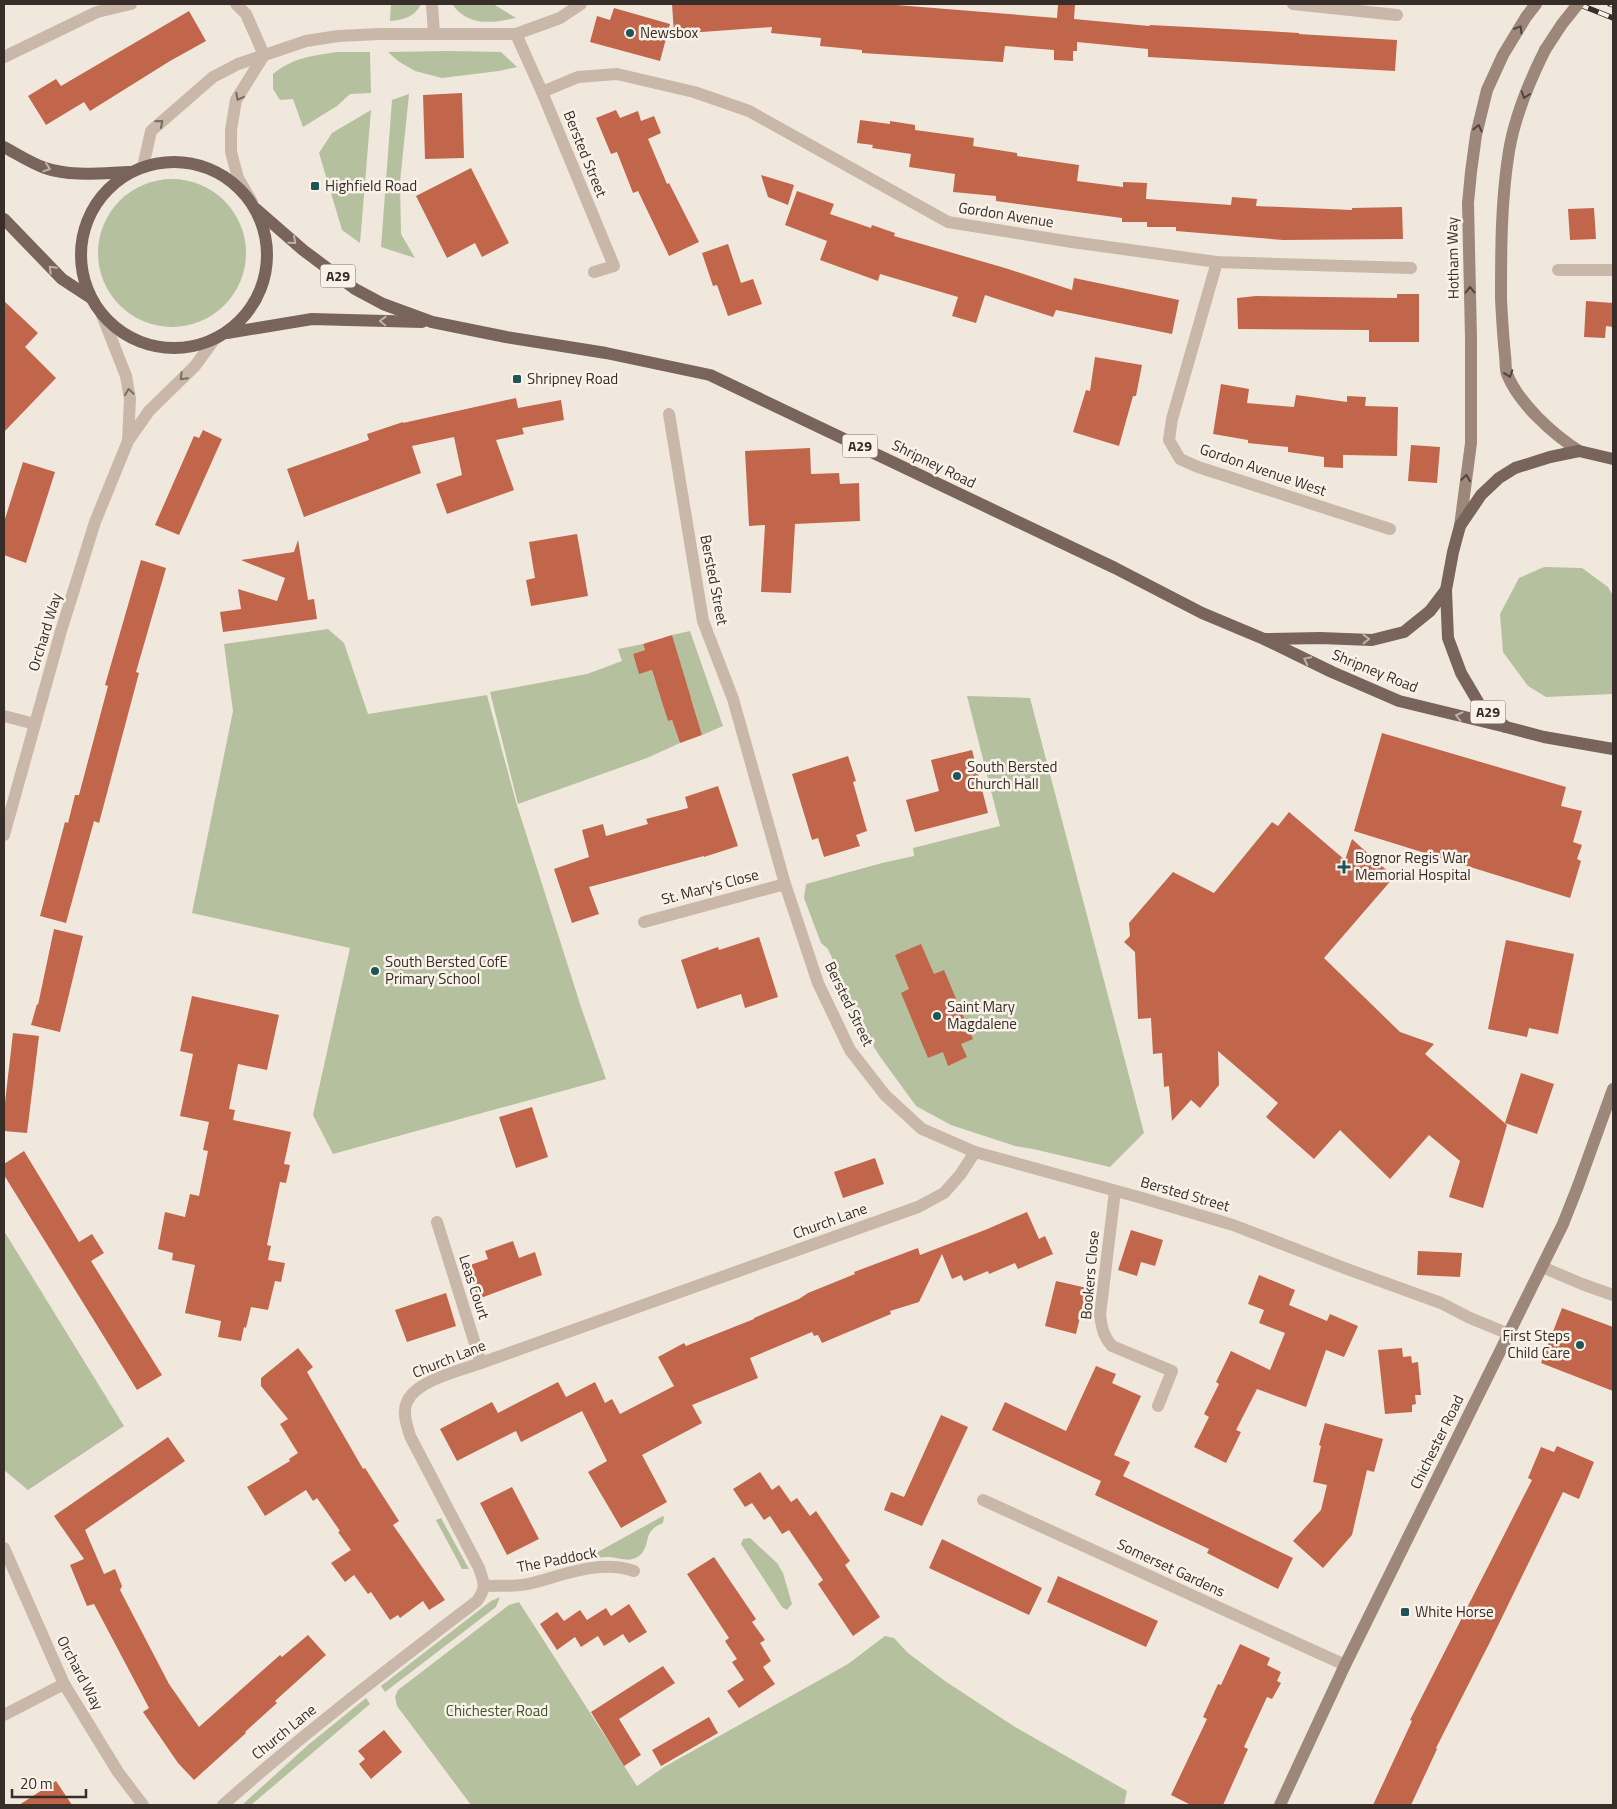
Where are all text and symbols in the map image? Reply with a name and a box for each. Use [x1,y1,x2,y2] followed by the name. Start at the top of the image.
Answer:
[640,21,699,44] place label: Newsbox
[1512,26,1522,35] one-way arrow
[624,27,636,39] marker: Newsbox
[1521,90,1531,99] one-way arrow
[235,91,245,100] one-way arrow
[558,107,614,201] street label: Bersted Street
[155,120,164,129] one-way arrow
[1472,123,1483,132] one-way arrow
[43,162,51,172] one-way arrow
[325,174,417,197] place label: Highfield Road
[309,180,321,192] marker: Highfield Road
[957,196,1055,233] street label: Gordon Avenue
[1440,217,1465,299] street label: Hotham Way
[287,236,296,245] one-way arrow
[320,264,356,288] road number: A29
[49,266,58,275] one-way arrow
[1465,285,1475,293] one-way arrow
[379,316,386,326] one-way arrow
[527,367,618,390] place label: Shripney Road
[1503,369,1513,378] one-way arrow
[180,372,189,381] one-way arrow
[511,373,523,385] marker: Shripney Road
[124,388,134,397] one-way arrow
[888,433,980,494] street label: Shripney Road
[842,434,878,458] road number: A29
[1197,437,1330,502] street label: Gordon Avenue West
[1460,474,1471,482] one-way arrow
[694,533,735,628] street label: Bersted Street
[22,590,67,674] street label: Orchard Way
[1362,634,1370,644] one-way arrow
[1329,643,1422,698] street label: Shripney Road
[1303,655,1312,666] one-way arrow
[1470,700,1506,724] road number: A29
[1454,711,1463,722] one-way arrow
[967,755,1057,795] place label: South Bersted Church Hall
[951,770,963,782] marker: South Bersted Church Hall
[1355,846,1471,886] place label: Bognor Regis War Memorial Hospital
[1337,860,1351,874] marker: Bognor Regis War Memorial Hospital
[659,862,761,911] street label: St. Mary's Close
[385,950,508,990] place label: South Bersted CofE Primary School
[819,958,880,1051] street label: Bersted Street
[369,965,381,977] marker: South Bersted CofE Primary School
[947,995,1017,1035] place label: Saint Mary Magdalene
[931,1010,943,1022] marker: Saint Mary Magdalene
[1138,1170,1233,1217] street label: Bersted Street
[790,1196,870,1245] street label: Church Lane
[1074,1230,1105,1320] street label: Bookers Close
[453,1252,496,1323] street label: Leas Court
[1502,1324,1570,1364] place label: First Steps Child Care
[409,1333,489,1384] street label: Church Lane
[1574,1339,1586,1351] marker: First Steps Child Care
[1404,1391,1469,1493] street label: Chichester Road
[1113,1532,1229,1603] street label: Somerset Gardens
[515,1541,599,1578] street label: The Paddock
[1415,1600,1493,1623] place label: White Horse
[1399,1606,1411,1618] marker: White Horse
[51,1632,110,1714] street label: Orchard Way
[246,1698,321,1765] street label: Church Lane
[446,1699,548,1722] park label: Chichester Road
[12,1766,86,1798] scale bar
[20,1772,53,1795] text: 20 m

